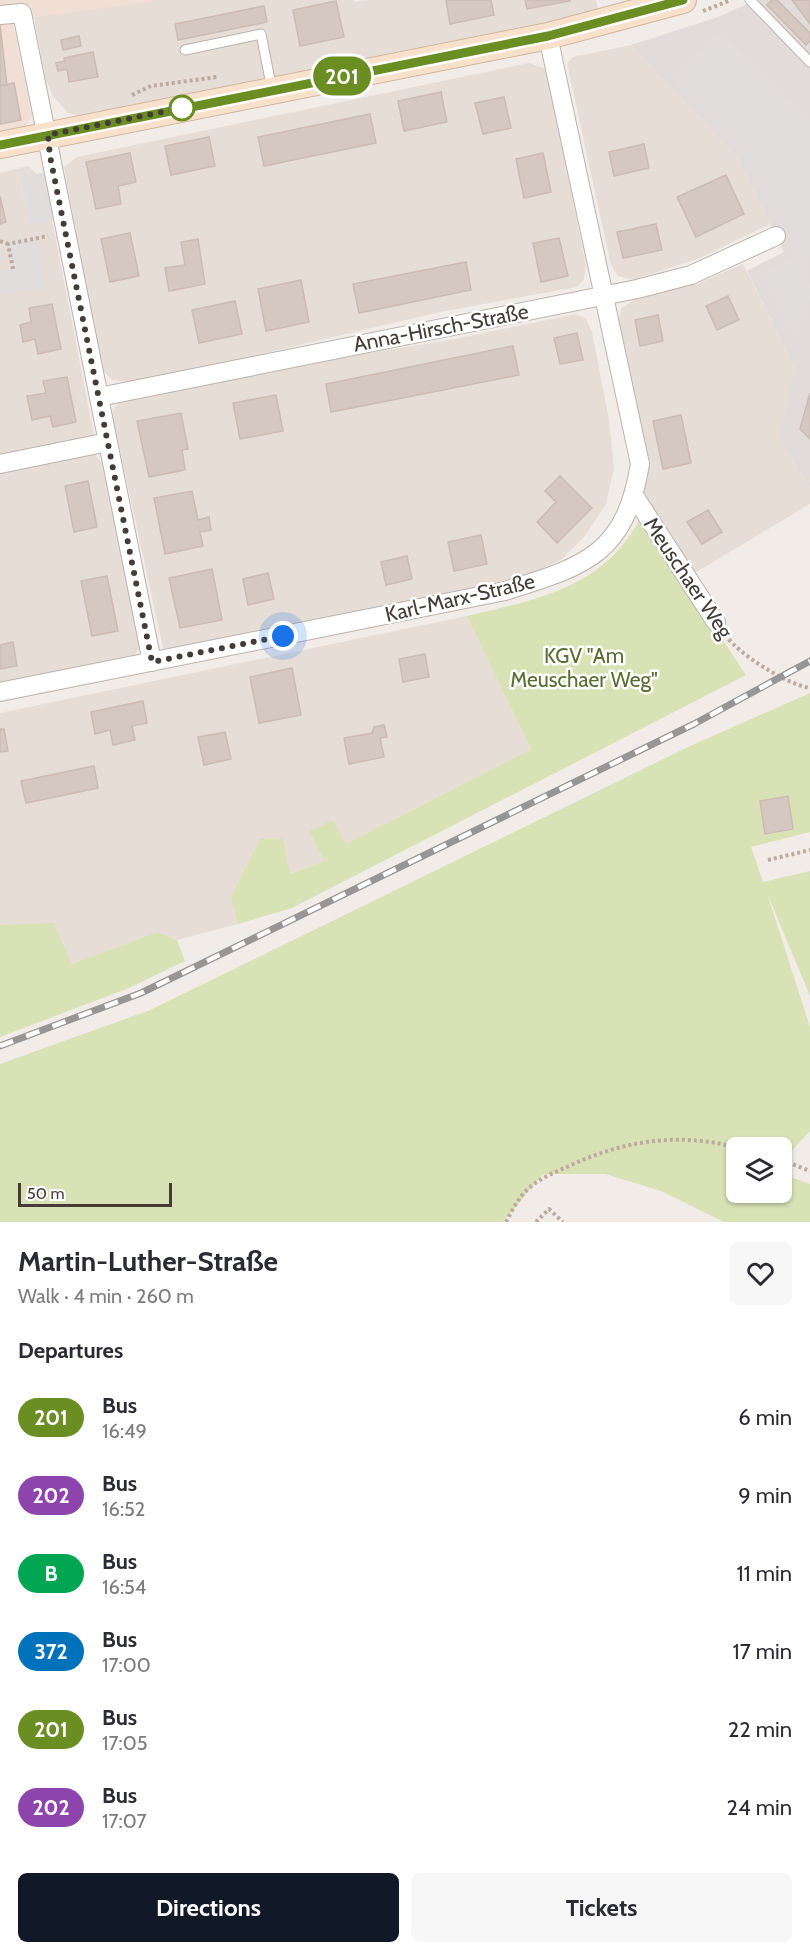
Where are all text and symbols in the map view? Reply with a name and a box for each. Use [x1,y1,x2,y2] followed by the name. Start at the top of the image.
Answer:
[308,56,376,96] line badge: 201
[325,64,359,89] text: 201
[169,95,195,121] unlabelled marker
[351,298,531,357] street label: Anna-Hirsch-Straße
[639,512,738,643] street label: Meuschaer Weg
[383,568,537,627] street label: Karl-Marx-Straße
[268,621,298,651] your location
[510,643,658,692] park label: KGV "Am Meuschaer Weg"
[726,1137,792,1203] map controls
[726,1137,792,1203] button: layers
[18,1180,172,1208] scale bar
[27,1184,64,1203] text: 50 m
[729,1242,792,1305] button: heart
[18,1244,278,1278] text: Martin-Luther-Straße
[18,1284,194,1308] text: Walk · 4 min · 260 m
[18,1337,123,1364] text: Departures
[102,1392,137,1419] text: Bus
[738,1404,792,1431] text: 6 min
[34,1405,68,1430] text: 201
[102,1419,147,1443] text: 16:49
[102,1470,137,1497] text: Bus
[738,1482,792,1509] text: 9 min
[32,1483,70,1508] text: 202
[102,1497,145,1521] text: 16:52
[102,1548,137,1575] text: Bus
[736,1560,792,1587] text: 11 min
[44,1561,58,1586] text: B
[102,1575,146,1599] text: 16:54
[102,1626,137,1653] text: Bus
[733,1638,792,1665] text: 17 min
[34,1639,68,1664] text: 372
[102,1653,151,1677] text: 17:00
[102,1704,137,1731] text: Bus
[728,1716,792,1743] text: 22 min
[34,1717,68,1742] text: 201
[102,1731,148,1755] text: 17:05
[102,1782,137,1809] text: Bus
[727,1794,792,1821] text: 24 min
[32,1795,70,1820] text: 202
[102,1809,147,1833] text: 17:07
[18,1873,399,1942] button: Directions
[411,1873,792,1942] button: Tickets

